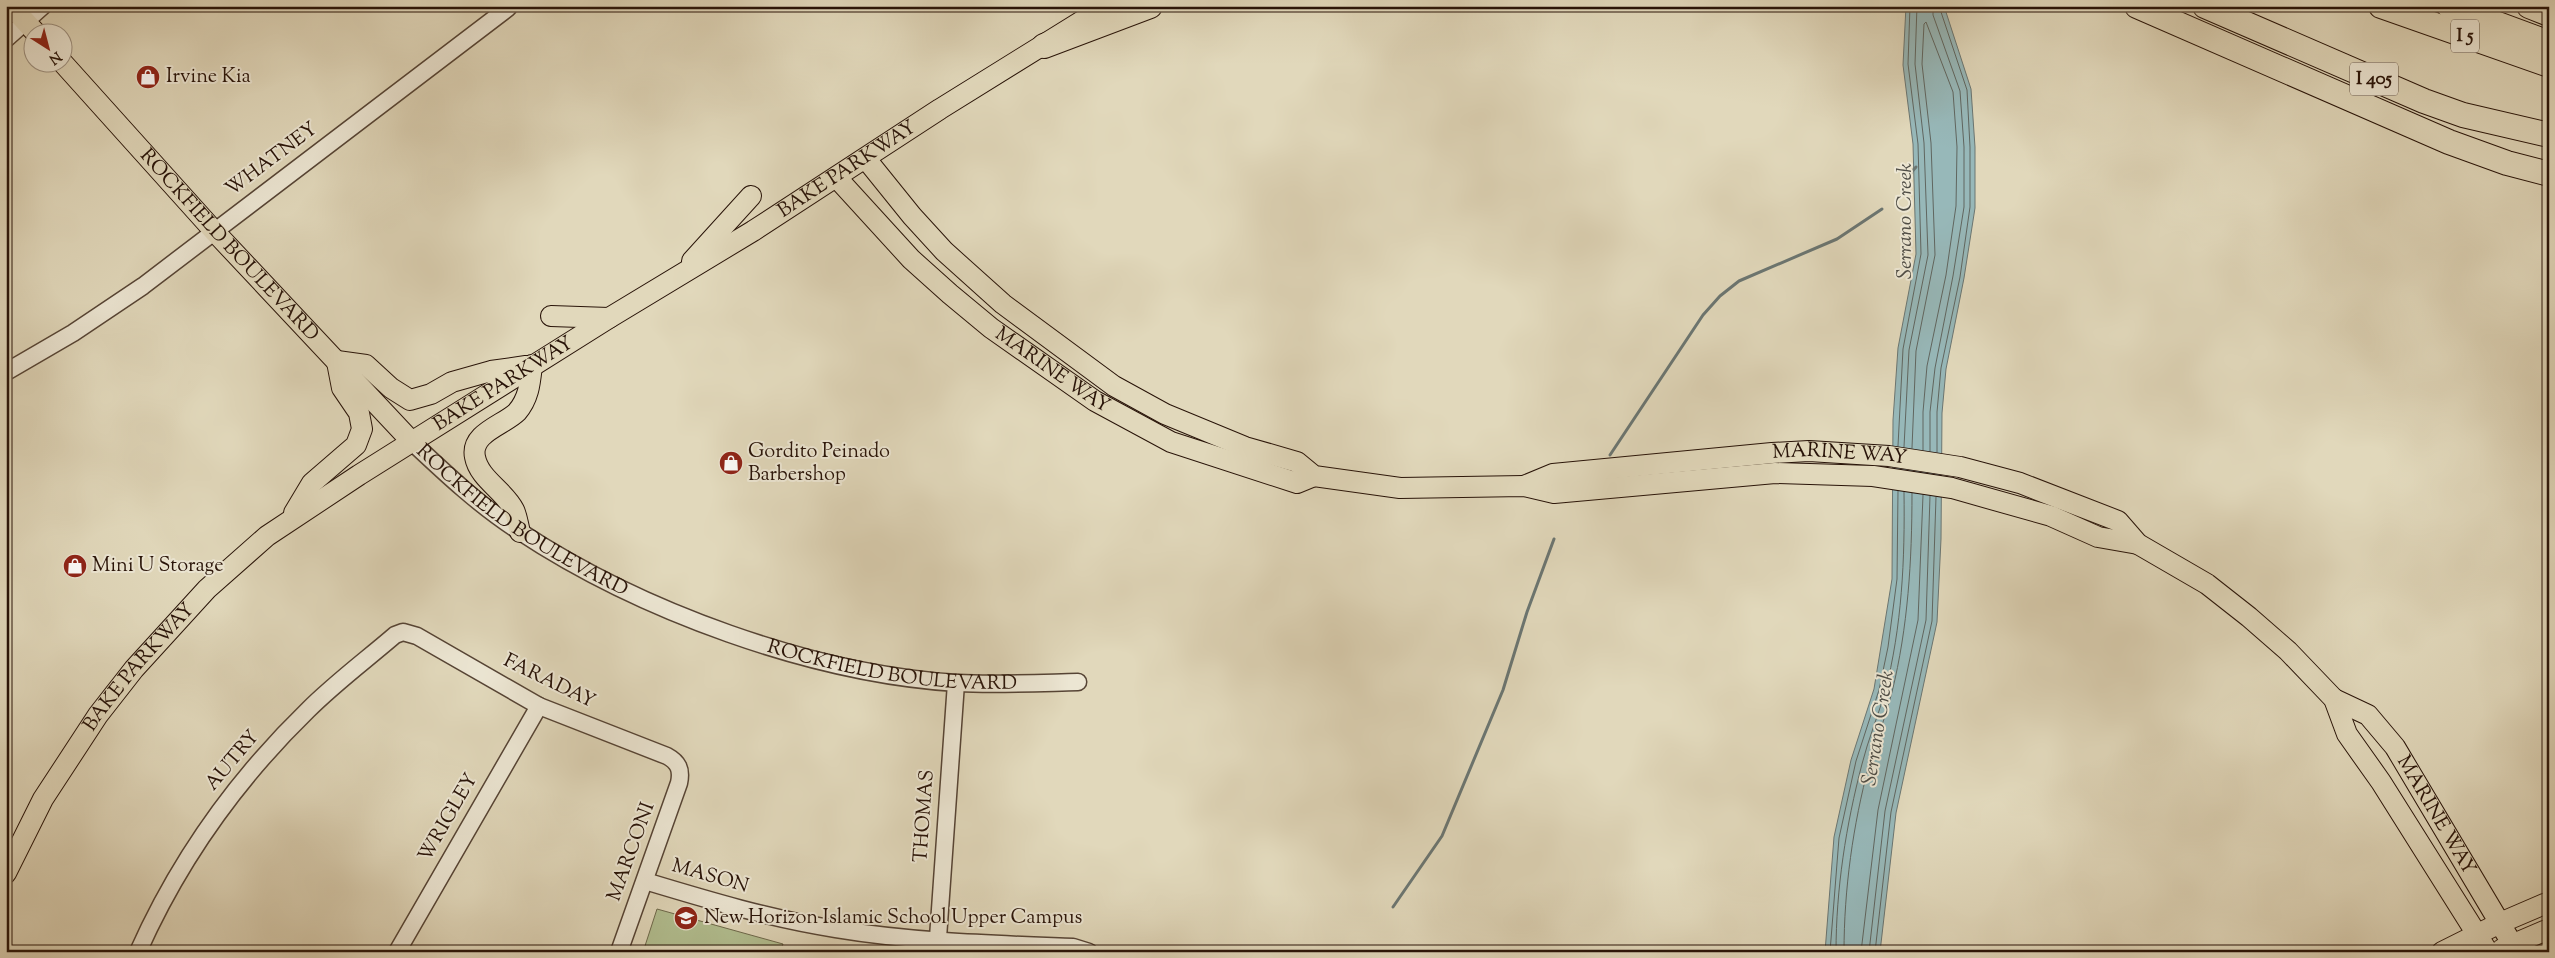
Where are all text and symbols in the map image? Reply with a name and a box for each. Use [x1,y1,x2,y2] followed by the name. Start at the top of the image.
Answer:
[2451,20,2479,52] road number: I 5
[22,22,72,72] north arrow
[44,46,65,68] text: N
[2350,62,2398,96] road number: I 405
[166,63,251,92] place label: Irvine Kia
[135,64,161,90] shop icon: Irvine Kia
[772,114,922,226] street label: BAKE PARKWAY
[220,116,324,204] street label: WHATNEY
[132,143,325,348] street label: ROCKFIELD BOULEVARD
[1891,162,1921,279] water label: Serrano Creek
[989,320,1115,421] street label: MARINE WAY
[428,329,579,439] street label: BAKE PARKWAY
[1771,436,1909,473] street label: MARINE WAY
[409,438,633,604] street label: ROCKFIELD BOULEVARD
[748,438,890,490] place label: Gordito Peinado Barbershop
[718,450,744,476] shop icon: Gordito Peinado Barbershop
[92,552,224,581] place label: Mini U Storage
[62,553,88,579] shop icon: Mini U Storage
[76,597,202,737] street label: BAKE PARKWAY
[763,633,1017,698] street label: ROCKFIELD BOULEVARD
[498,647,600,717] street label: FARADAY
[1855,668,1903,788] water label: Serrano Creek
[199,724,267,798] street label: AUTRY
[2389,750,2483,881] street label: MARINE WAY
[412,768,486,868] street label: WRIGLEY
[907,769,943,863] street label: THOMAS
[601,798,664,906] street label: MARCONI
[668,852,752,902] street label: MASON
[704,904,1082,933] place label: New Horizon Islamic School Upper Campus
[673,905,699,931] school or university icon: New Horizon Islamic School Upper Campus

